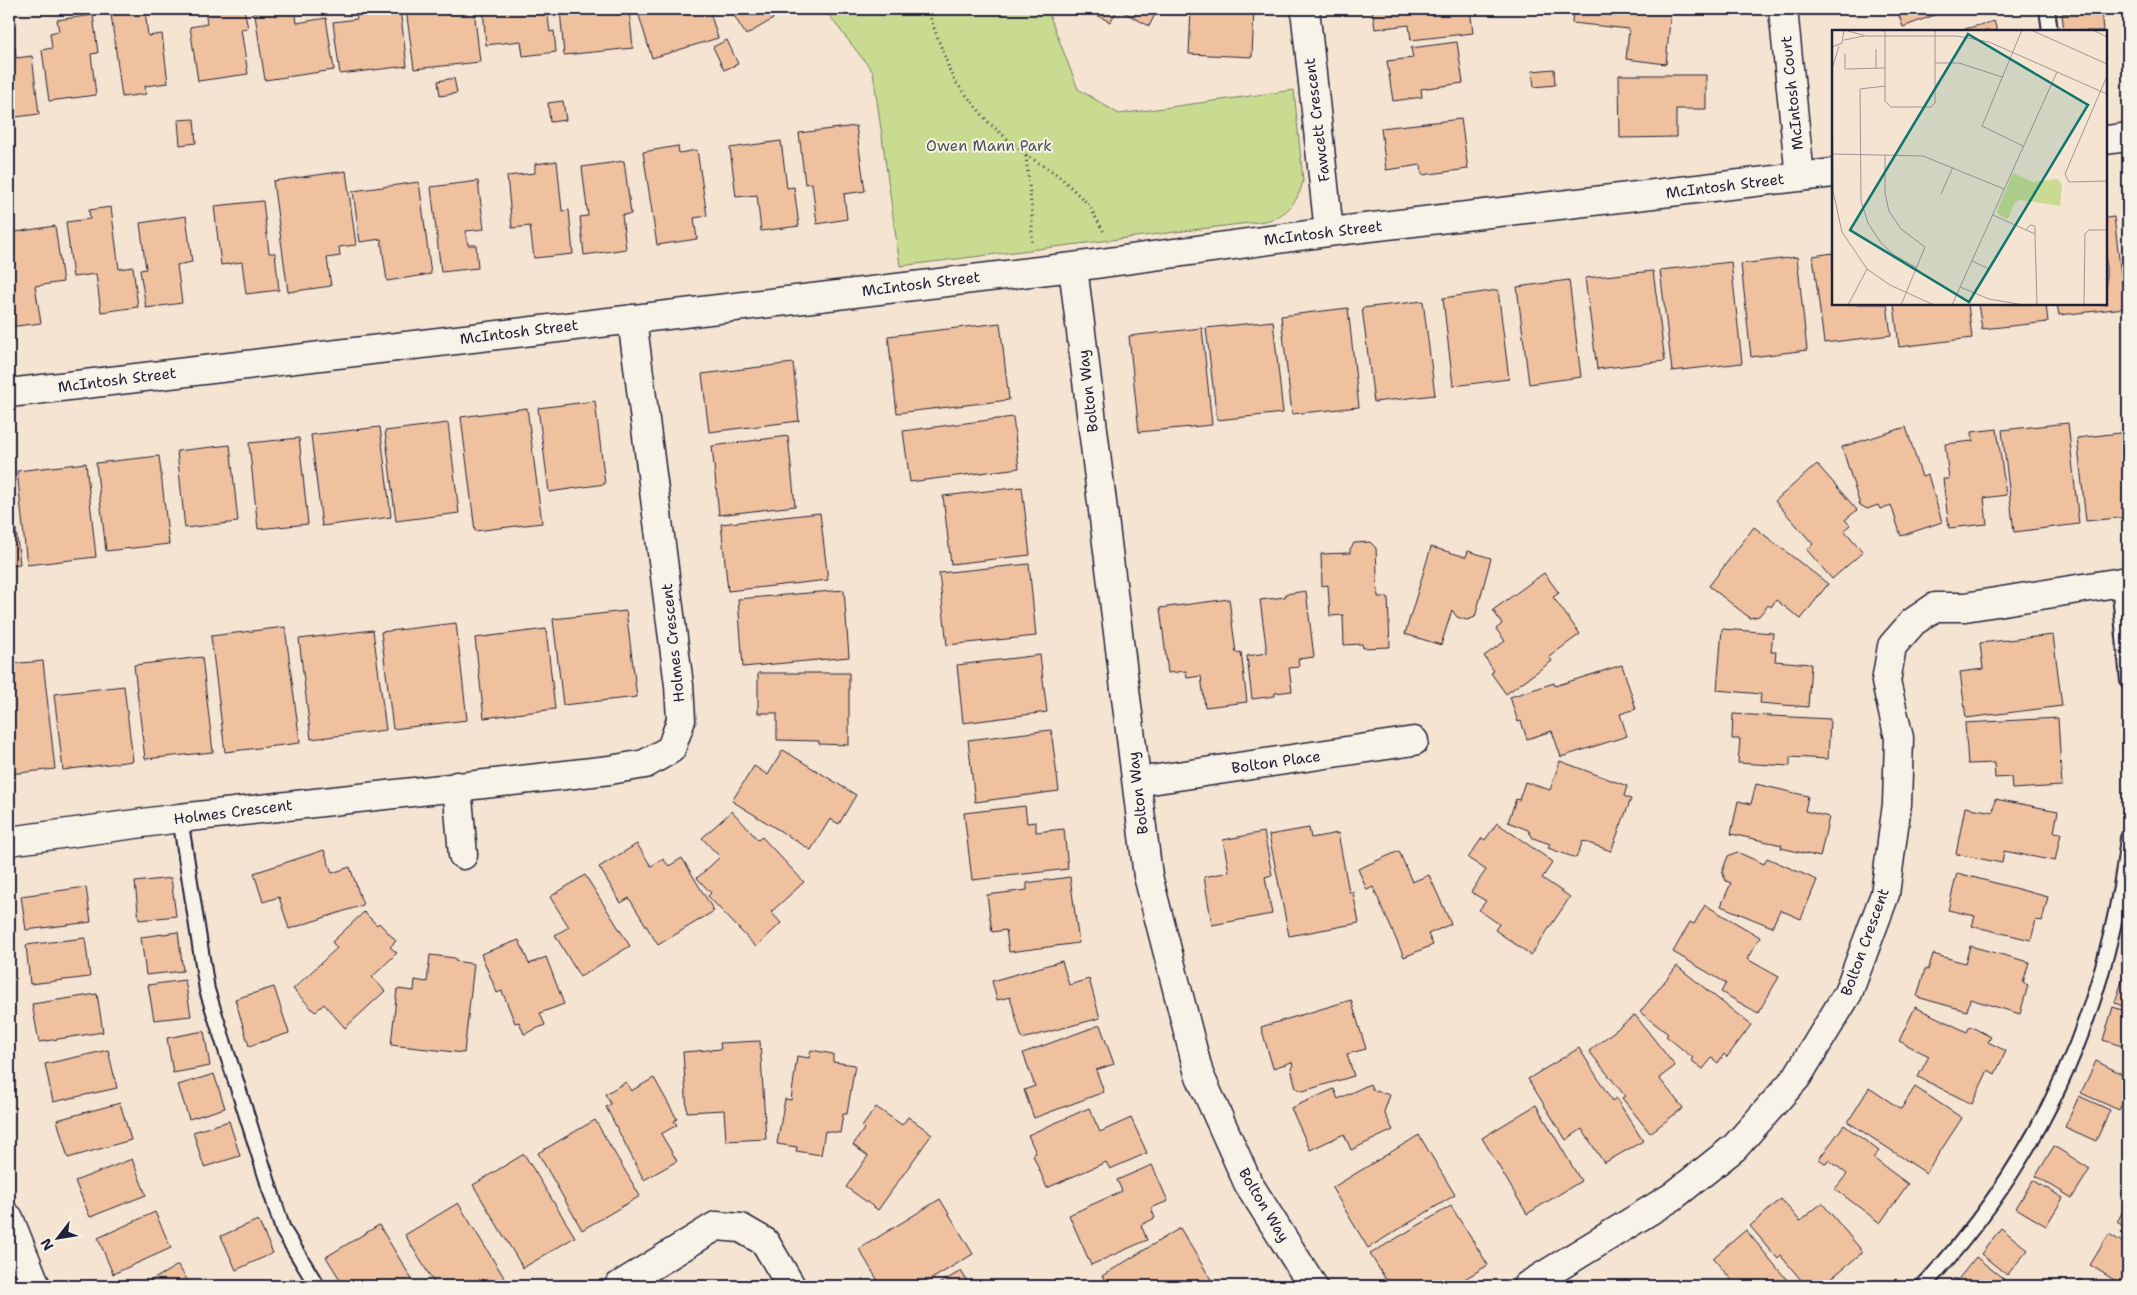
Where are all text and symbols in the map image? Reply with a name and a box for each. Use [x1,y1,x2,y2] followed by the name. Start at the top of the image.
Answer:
[1832,30,2107,305] inset map
[1776,35,1808,151] street label: McIntosh Court
[1299,57,1335,183] street label: Fawcett Crescent
[926,136,1052,156] park label: Owen Mann Park
[1665,169,1785,203] street label: McIntosh Street
[1263,216,1383,250] street label: McIntosh Street
[861,267,981,301] street label: McIntosh Street
[459,315,579,349] street label: McIntosh Street
[1073,349,1103,433] street label: Bolton Way
[57,363,177,397] street label: McIntosh Street
[657,582,689,704] street label: Holmes Crescent
[1230,746,1322,778] street label: Bolton Place
[1123,751,1153,835] street label: Bolton Way
[172,795,294,829] street label: Holmes Crescent
[1836,885,1894,999] street label: Bolton Crescent
[1234,1164,1294,1246] street label: Bolton Way
[32,1212,82,1262] north arrow
[36,1235,57,1254] text: N

